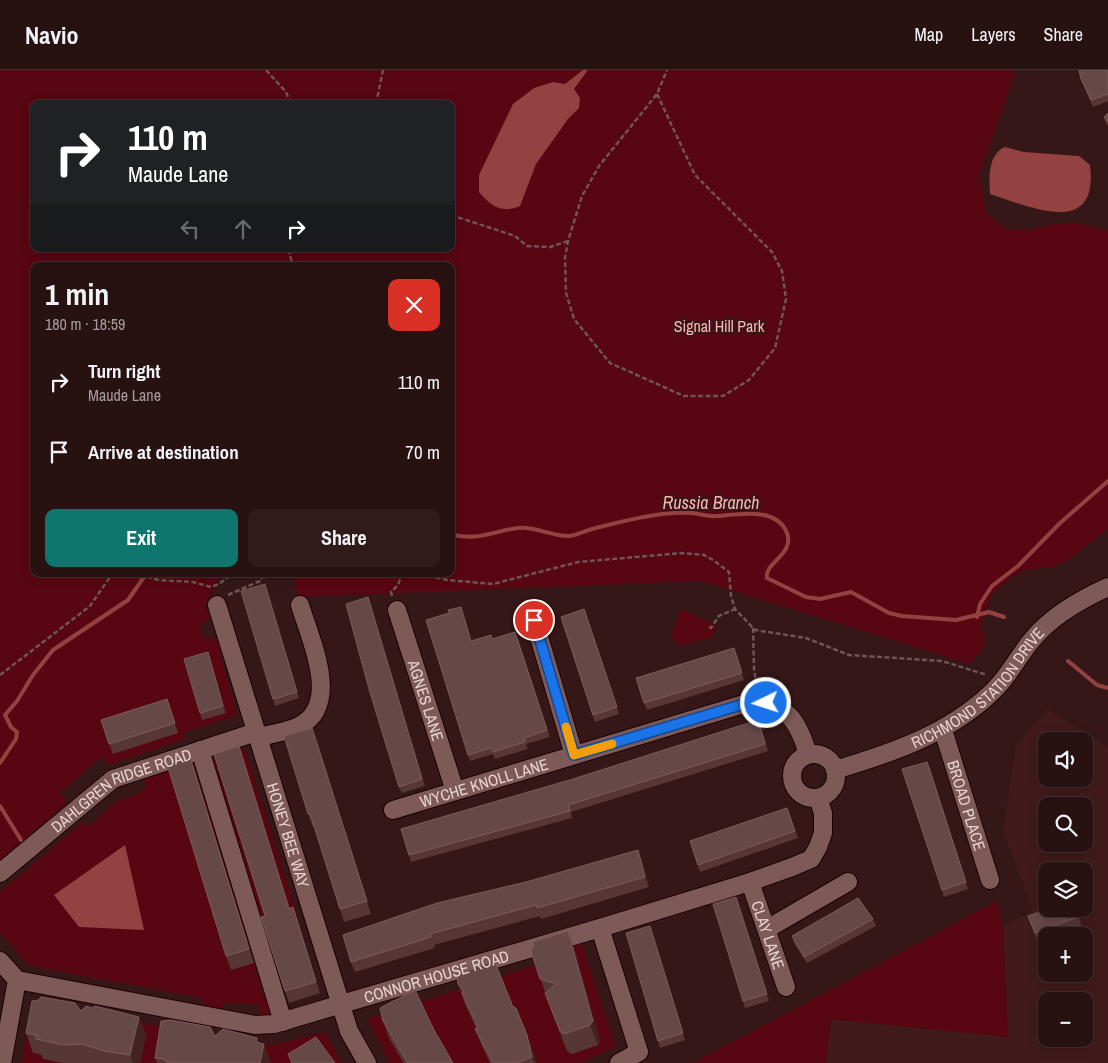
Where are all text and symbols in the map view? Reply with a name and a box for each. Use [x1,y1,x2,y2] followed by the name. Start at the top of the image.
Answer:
[25,19,79,51] text: Navio
[915,22,943,47] text: Map
[971,22,1016,47] text: Layers
[1044,22,1083,47] text: Share
[128,114,208,161] text: 110 m
[45,120,110,185] icon: right
[128,159,228,189] text: Maude Lane
[176,215,204,243] icon: left
[229,215,257,243] icon: ahead
[282,215,310,243] icon: right
[45,274,109,314] text: 1 min
[388,279,440,331] button: close
[45,313,125,335] text: 180 m · 18:59
[674,315,765,337] park label: Signal Hill Park
[88,358,160,384] text: Turn right
[45,368,73,396] icon: right
[398,369,440,395] text: 110 m
[88,384,161,406] text: Maude Lane
[45,438,73,466] icon: arrive
[88,439,239,465] text: Arrive at destination
[405,439,440,465] text: 70 m
[663,490,759,515] water label: Russia Branch
[45,509,238,567] button: Exit
[248,509,440,567] button: Share
[513,599,555,641] pin
[520,606,548,634] icon: arrive
[908,622,1049,753] street label: RICHMOND STATION DRIVE
[402,656,449,744] street label: AGNES LANE
[739,676,791,728] position arrow
[1038,732,1093,1047] map controls
[1038,732,1093,787] button: sound
[46,743,194,837] street label: DAHLGREN RIDGE ROAD
[417,753,551,812] street label: WYCHE KNOLL LANE
[942,758,991,853] street label: BROAD PLACE
[262,780,315,891] street label: HONEY BEE WAY
[1038,797,1093,852] button: search
[1038,862,1093,917] button: layers
[746,898,790,972] street label: CLAY LANE
[1038,927,1093,982] button: +
[361,944,512,1008] street label: CONNOR HOUSE ROAD
[1038,992,1093,1047] button: −

